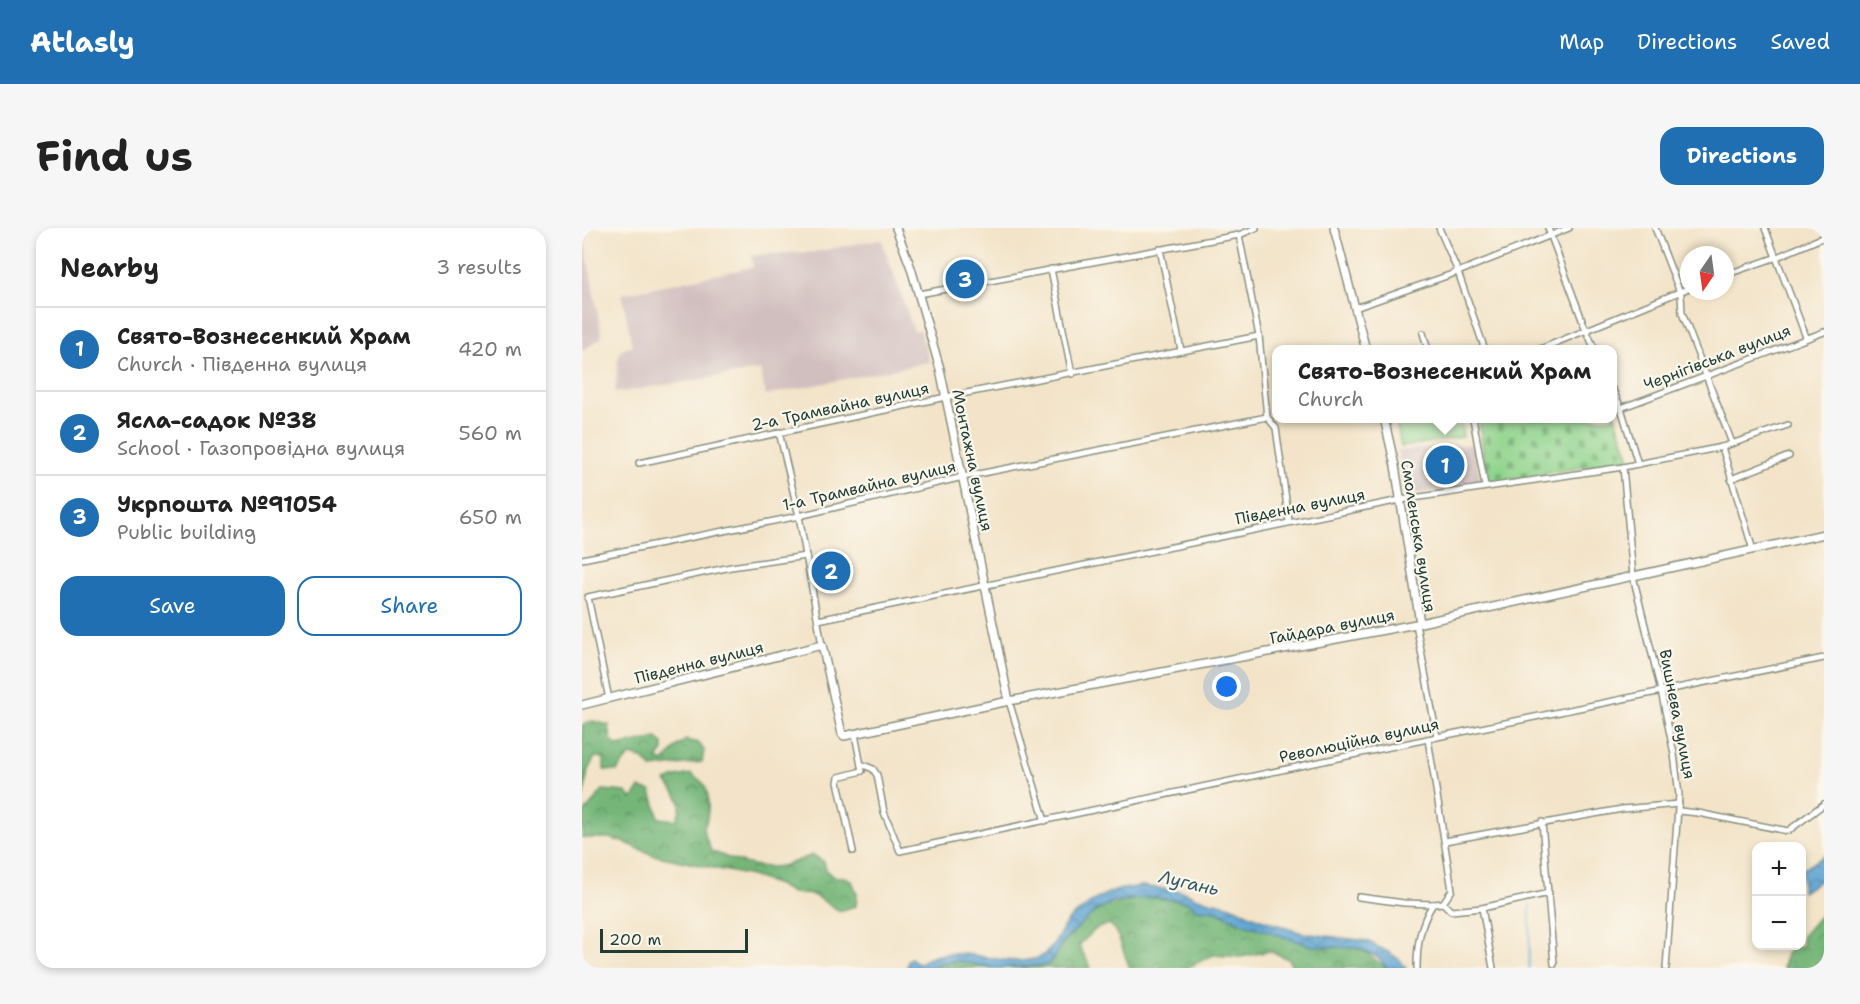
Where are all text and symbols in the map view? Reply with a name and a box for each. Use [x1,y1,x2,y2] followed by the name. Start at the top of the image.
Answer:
[30,23,135,61] text: Atlasly
[1559,28,1604,56] text: Map
[1637,28,1737,56] text: Directions
[1770,28,1830,56] text: Saved
[1660,127,1824,185] button: Directions
[36,128,193,184] text: Find us
[1680,246,1734,300] north arrow
[60,250,159,285] text: Nearby
[436,254,522,280] text: 3 results
[946,256,985,302] pin: 3
[1641,320,1794,395] street label: Чернігівська вулиця
[117,322,411,351] text: Свято-Вознесенкий Храм
[75,336,84,362] text: 1
[458,336,522,362] text: 420 m
[1272,345,1617,423] popup
[117,351,367,377] text: Church · Південна вулиця
[1298,357,1591,386] text: Свято-Вознесенкий Храм
[749,377,931,436] street label: 2-а Трамвайна вулиця
[1298,386,1364,412] text: Church
[947,387,998,533] street label: Монтажна вулиця
[117,406,317,435] text: Ясла-садок №38
[73,420,87,446] text: 2
[459,420,522,446] text: 560 m
[117,435,405,461] text: School · Газопровідна вулиця
[1426,442,1464,488] pin: 1
[780,455,958,516] street label: 1-а Трамвайна вулиця
[1396,458,1441,614] street label: Смоленська вулиця
[1233,484,1367,529] street label: Південна вулиця
[117,490,337,519] text: Укрпошта №91054
[73,504,87,530] text: 3
[459,504,522,530] text: 650 m
[117,519,256,545] text: Public building
[812,548,850,594] pin: 2
[60,576,285,636] button: Save
[297,576,522,636] button: Share
[1268,604,1396,649] street label: Гайдара вулиця
[633,636,766,689] street label: Південна вулиця
[1655,647,1700,781] street label: Вишнева вулиця
[1212,672,1241,701] your location
[1277,713,1441,768] street label: Революційна вулиця
[1752,842,1806,950] map controls
[1752,842,1806,896] button: +
[1156,864,1221,902] water label: Лугань
[1752,896,1806,950] button: −
[600,926,748,954] scale bar
[609,929,661,950] text: 200 m

